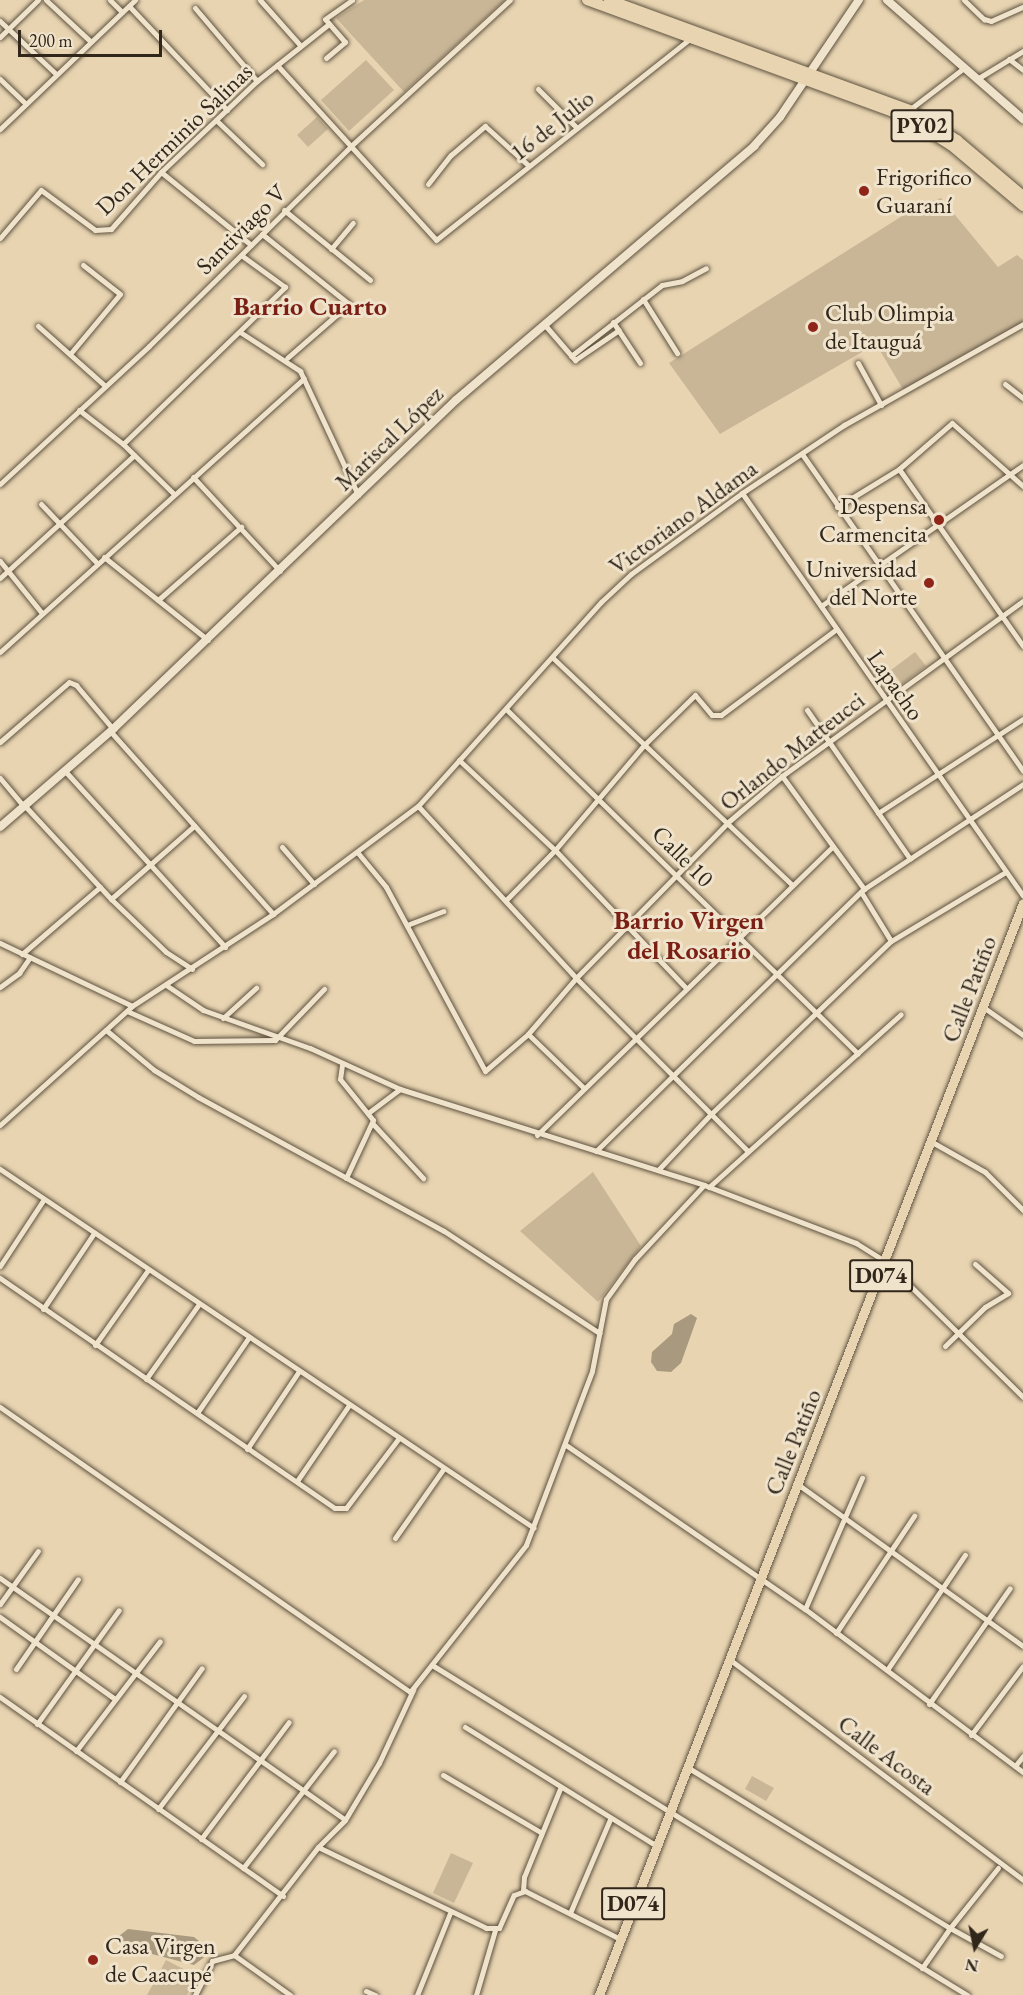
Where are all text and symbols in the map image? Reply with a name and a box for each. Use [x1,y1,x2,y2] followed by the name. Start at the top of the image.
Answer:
[21,18,165,56] scale bar
[29,29,73,52] text: 200 m
[90,57,258,221] street label: Don Herminio Salinas
[504,83,600,167] street label: 16 de Julio
[889,107,955,145] road number: PY02
[876,163,972,219] place label: Frigorifico Guaraní
[190,178,292,280] street label: Santiviago V
[857,184,871,198] marker: Frigorifico Guaraní
[233,291,387,323] district label: Barrio Cuarto
[825,299,954,355] place label: Club Olimpia de Itauguá
[806,320,820,334] marker: Club Olimpia de Itauguá
[329,379,449,497] street label: Mariscal López
[603,454,763,580] street label: Victoriano Aldama
[819,492,927,548] place label: Despensa Carmencita
[932,513,946,527] marker: Despensa Carmencita
[806,555,917,611] place label: Universidad del Norte
[922,576,936,590] marker: Universidad del Norte
[862,644,930,726] street label: Lapacho
[714,686,870,816] street label: Orlando Matteucci
[646,819,720,893] street label: Calle 10
[614,905,764,966] district label: Barrio Virgen del Rosario
[936,932,1002,1046] street label: Calle Patiño
[848,1257,914,1295] road number: D074
[759,1385,827,1499] street label: Calle Patiño
[832,1709,942,1801] street label: Calle Acosta
[600,1885,666,1923] road number: D074
[945,1917,1005,1977] north arrow
[105,1932,216,1988] place label: Casa Virgen de Caacupé
[86,1953,100,1967] marker: Casa Virgen de Caacupé
[964,1954,980,1977] text: N

